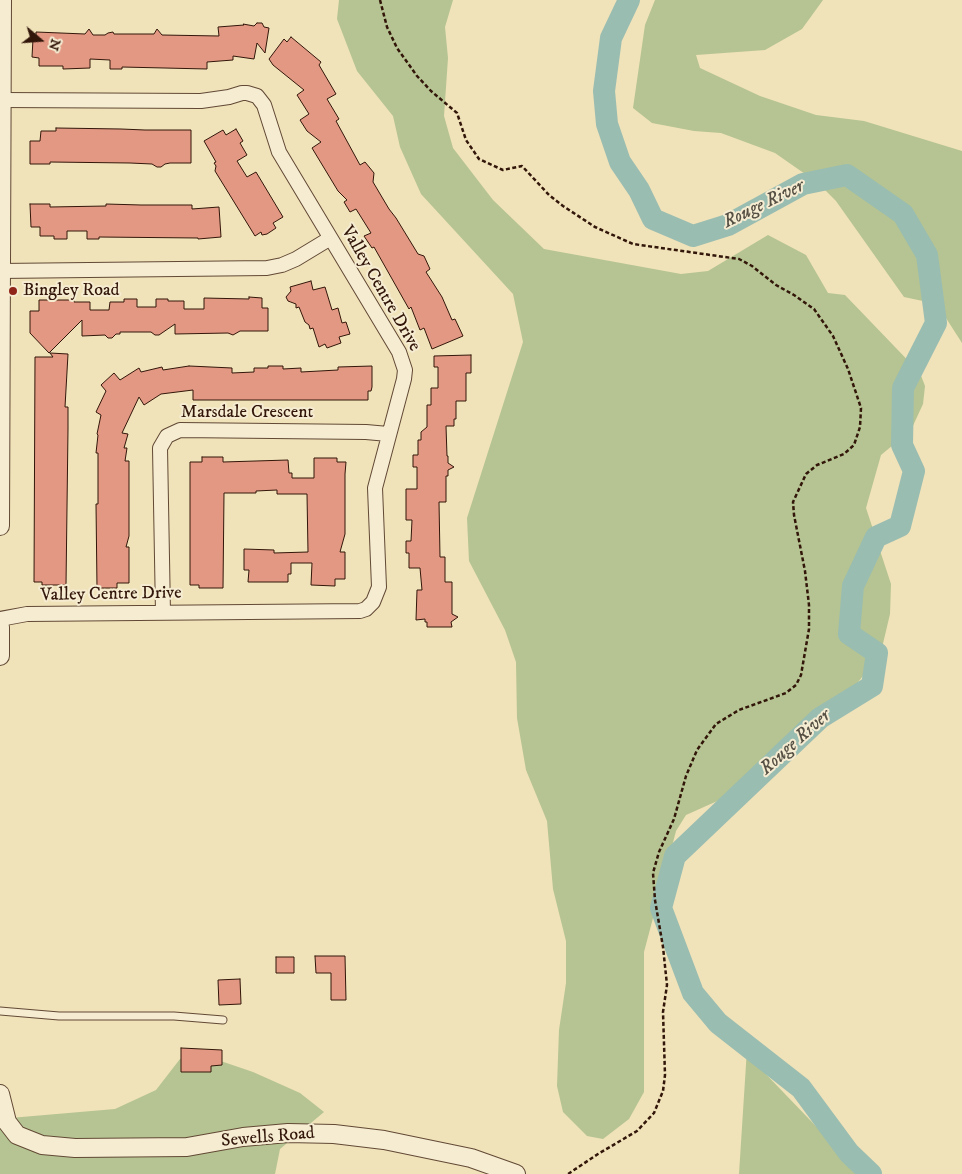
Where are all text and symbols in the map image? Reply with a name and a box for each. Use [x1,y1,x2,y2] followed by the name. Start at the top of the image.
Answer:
[15,15,65,65] north arrow
[44,36,65,53] text: N
[720,176,808,234] water label: Rouge River
[335,222,425,356] street label: Valley Centre Drive
[23,280,120,302] place label: Bingley Road
[7,285,19,297] marker: Bingley Road
[181,402,313,424] street label: Marsdale Crescent
[40,583,182,607] street label: Valley Centre Drive
[756,705,836,781] water label: Rouge River
[220,1123,316,1153] street label: Sewells Road

